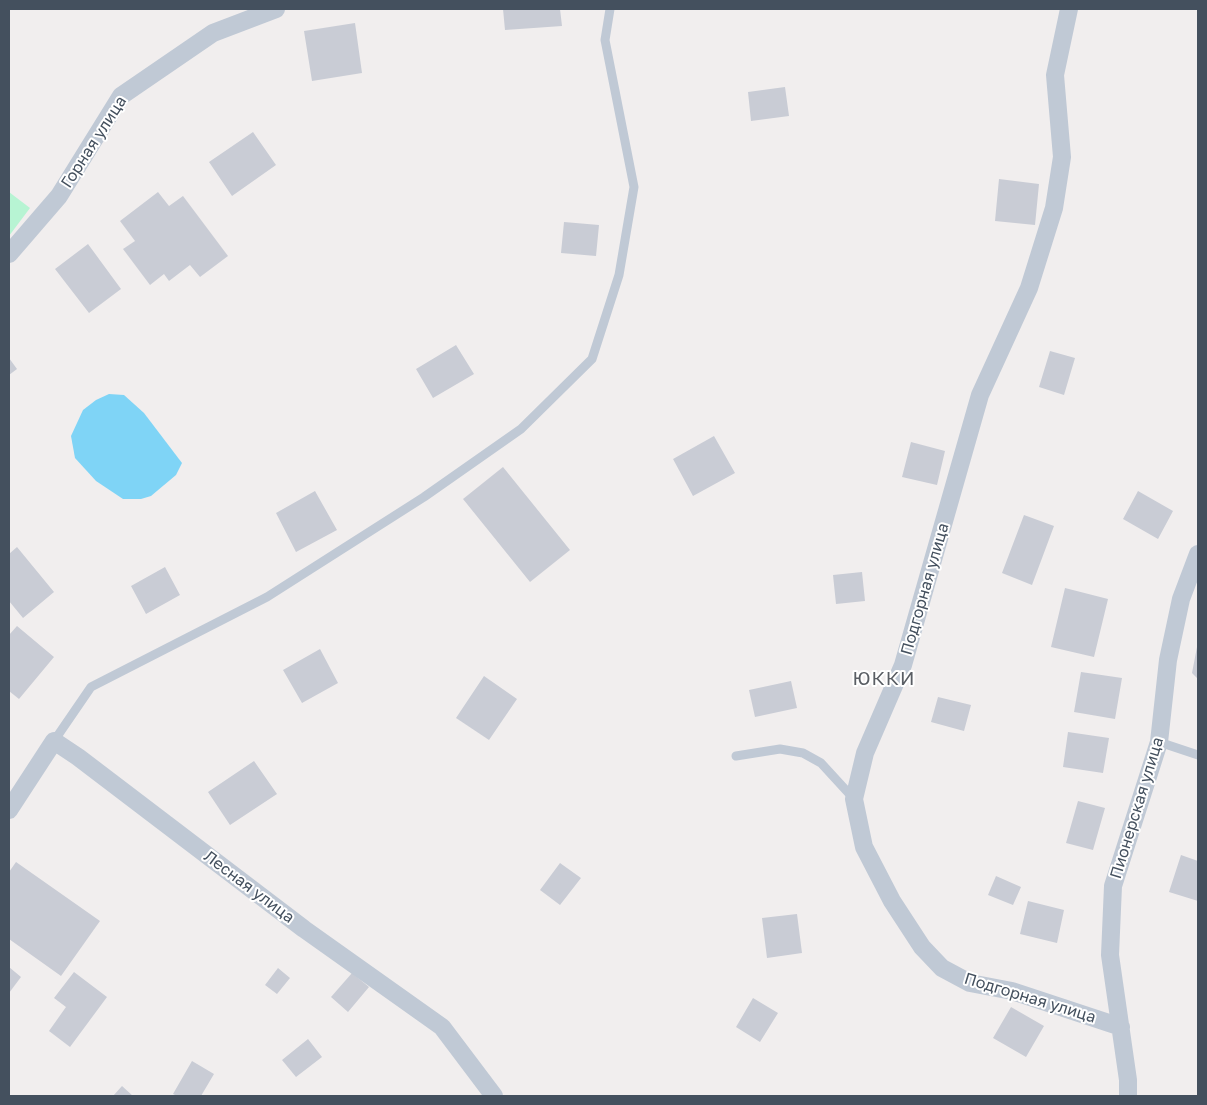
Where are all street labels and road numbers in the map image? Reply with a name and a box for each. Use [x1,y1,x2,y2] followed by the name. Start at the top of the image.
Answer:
[57,93,131,191] street label: Горная улица
[897,521,953,657] street label: Подгорная улица
[1106,735,1168,881] street label: Пионерская улица
[200,847,298,927] street label: Лесная улица
[962,969,1098,1027] street label: Подгорная улица

